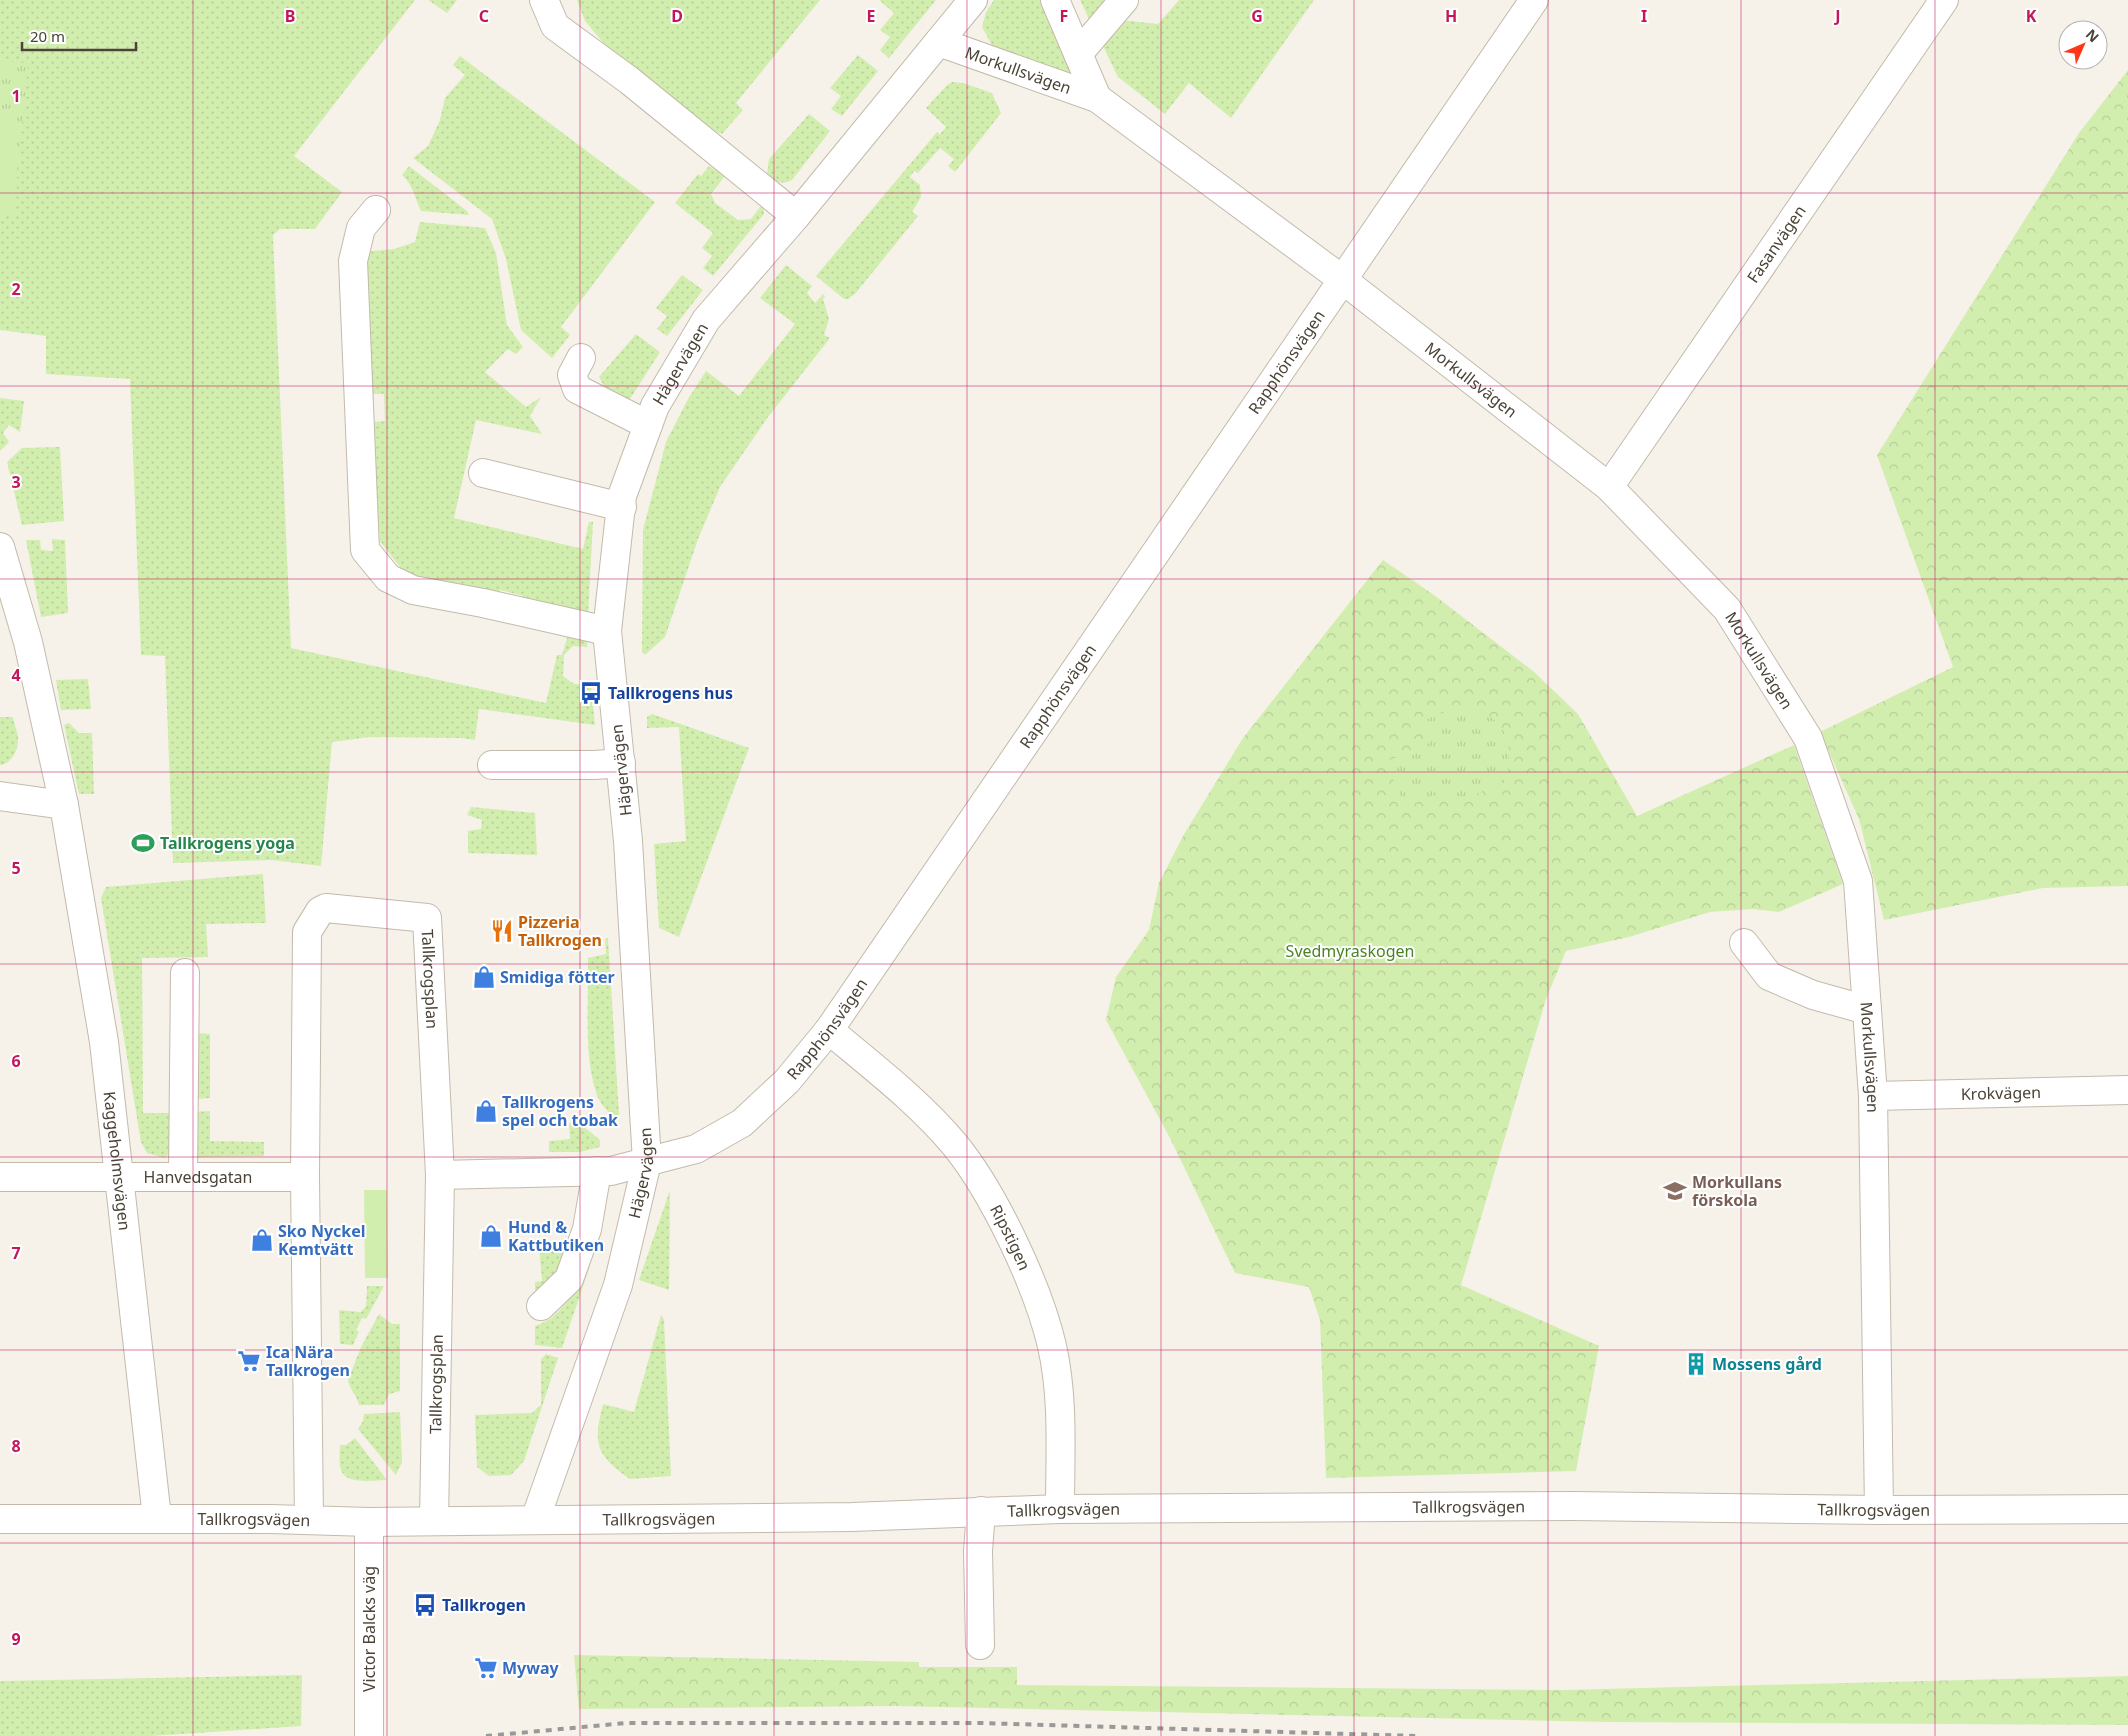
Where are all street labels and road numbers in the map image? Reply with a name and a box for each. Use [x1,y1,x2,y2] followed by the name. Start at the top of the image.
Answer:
[962,41,1074,99] street label: Morkullsvägen
[1742,201,1811,287] street label: Fasanvägen
[1243,305,1330,418] street label: Rapphönsvägen
[647,318,713,409] street label: Hägervägen
[1421,337,1522,423] street label: Morkullsvägen
[1720,607,1798,713] street label: Morkullsvägen
[1014,640,1101,752] street label: Rapphönsvägen
[605,723,637,817] street label: Hägervägen
[417,929,444,1029] street label: Tallkrogsplan
[782,974,872,1084] street label: Rapphönsvägen
[1855,1001,1884,1113] street label: Morkullsvägen
[1961,1081,2041,1105] street label: Krokvägen
[99,1090,136,1232] street label: Kaggeholmsvägen
[623,1127,658,1221] street label: Hägervägen
[144,1166,252,1188] street label: Hanvedsgatan
[985,1201,1036,1274] street label: Ripstigen
[424,1334,448,1434] street label: Tallkrogsplan
[1412,1495,1525,1518] street label: Tallkrogsvägen
[1007,1498,1120,1522] street label: Tallkrogsvägen
[1817,1498,1930,1521] street label: Tallkrogsvägen
[602,1507,715,1531] street label: Tallkrogsvägen
[198,1508,311,1531] street label: Tallkrogsvägen
[358,1566,380,1692] street label: Victor Balcks väg

